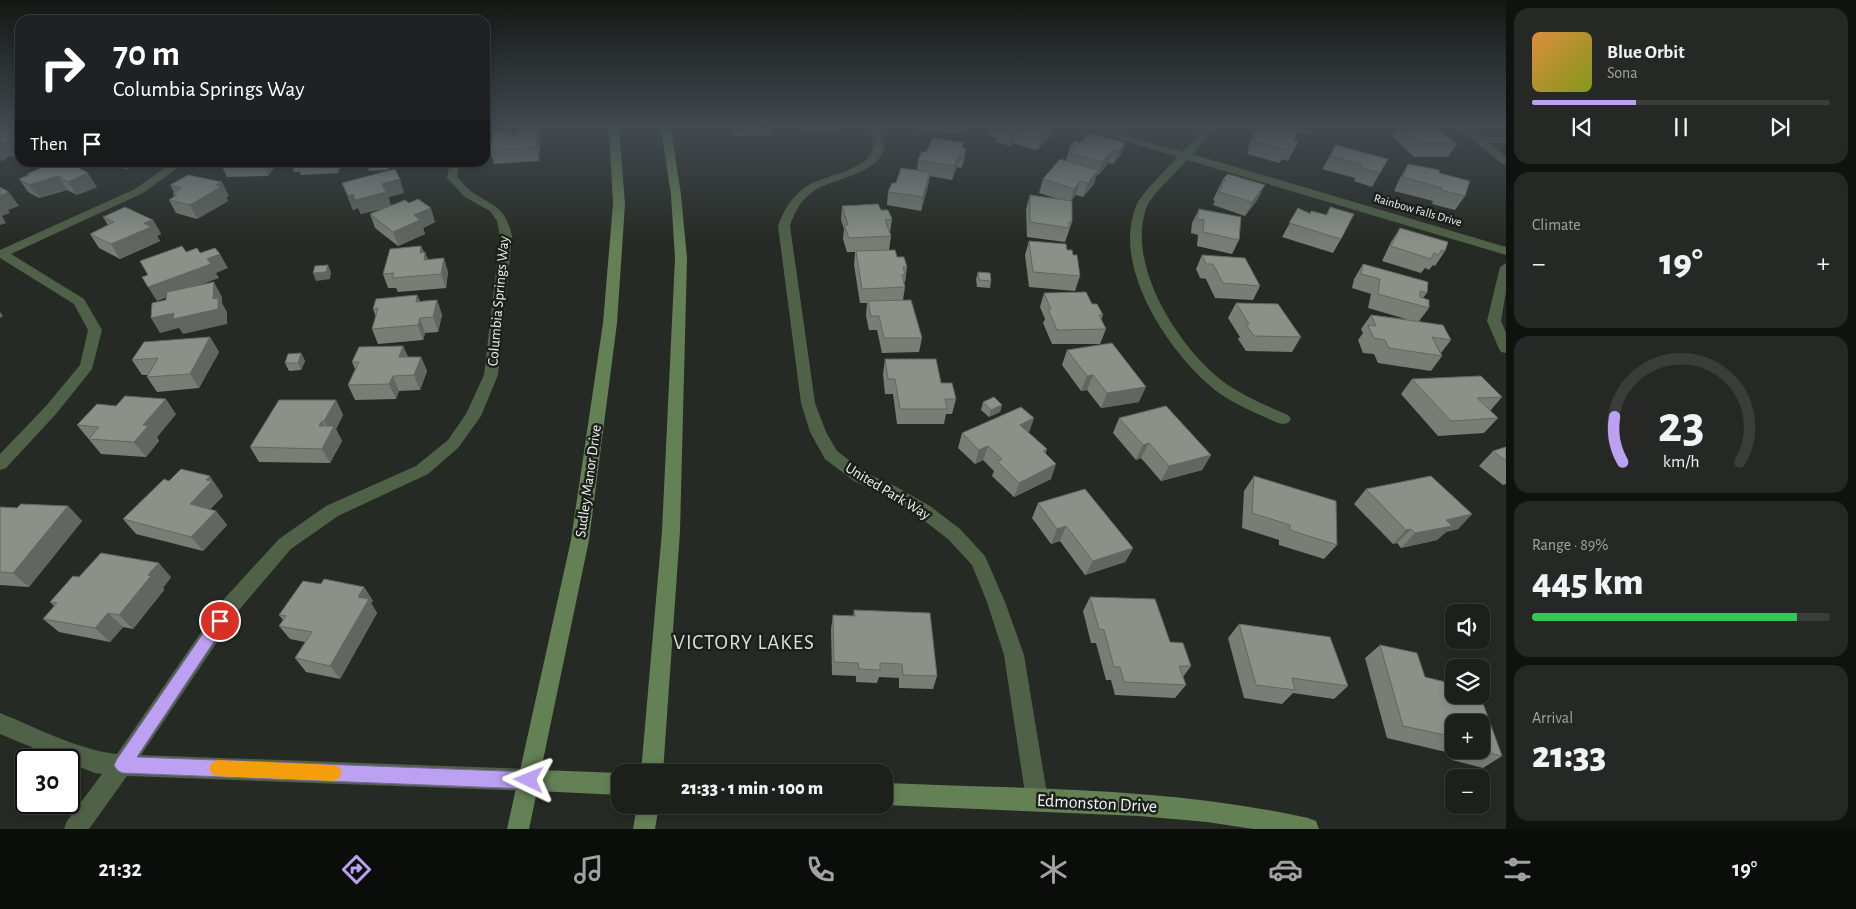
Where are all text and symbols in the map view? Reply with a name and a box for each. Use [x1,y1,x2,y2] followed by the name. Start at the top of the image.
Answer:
[30,35,95,100] icon: right
[113,37,180,72] text: 70 m
[1607,43,1685,62] text: Blue Orbit
[1607,65,1638,81] text: Sona
[113,78,305,100] text: Columbia Springs Way
[1568,113,1596,141] icon: previous
[1667,113,1695,141] icon: pause
[1766,113,1794,141] icon: next
[78,130,106,158] icon: arrive
[30,135,68,154] text: Then
[1373,192,1463,228] street label: Rainbow Falls Drive
[1532,217,1581,233] text: Climate
[485,235,512,367] street label: Columbia Springs Way
[1659,244,1703,282] text: 19°
[1532,250,1545,278] text: −
[1817,250,1830,278] text: +
[1658,399,1704,451] text: 23
[573,424,604,539] street label: Sudley Manor Drive
[1663,453,1699,471] text: km/h
[843,460,933,523] street label: United Park Way
[1532,537,1608,553] text: Range · 89%
[1532,564,1644,602] text: 445 km
[199,600,241,642] pin
[1445,604,1490,814] map controls
[1445,604,1490,649] button: sound
[206,607,234,635] icon: arrive
[673,632,815,653] district label: VICTORY LAKES
[1445,659,1490,704] button: layers
[1532,710,1573,726] text: Arrival
[1445,714,1490,759] button: +
[1532,737,1606,775] text: 21:33
[15,749,80,814] speed limit sign: 30
[502,753,554,805] position arrow
[1445,769,1490,814] button: −
[681,779,823,798] text: 21:33 · 1 min · 100 m
[1036,792,1158,816] street label: Edmonston Drive
[339,852,374,887] icon: directions
[571,852,606,887] icon: music
[803,852,838,887] icon: phone
[1036,852,1071,887] icon: climate
[1268,852,1303,887] icon: car
[1500,852,1535,887] icon: filters
[99,858,142,880] text: 21:32
[1732,858,1757,880] text: 19°

